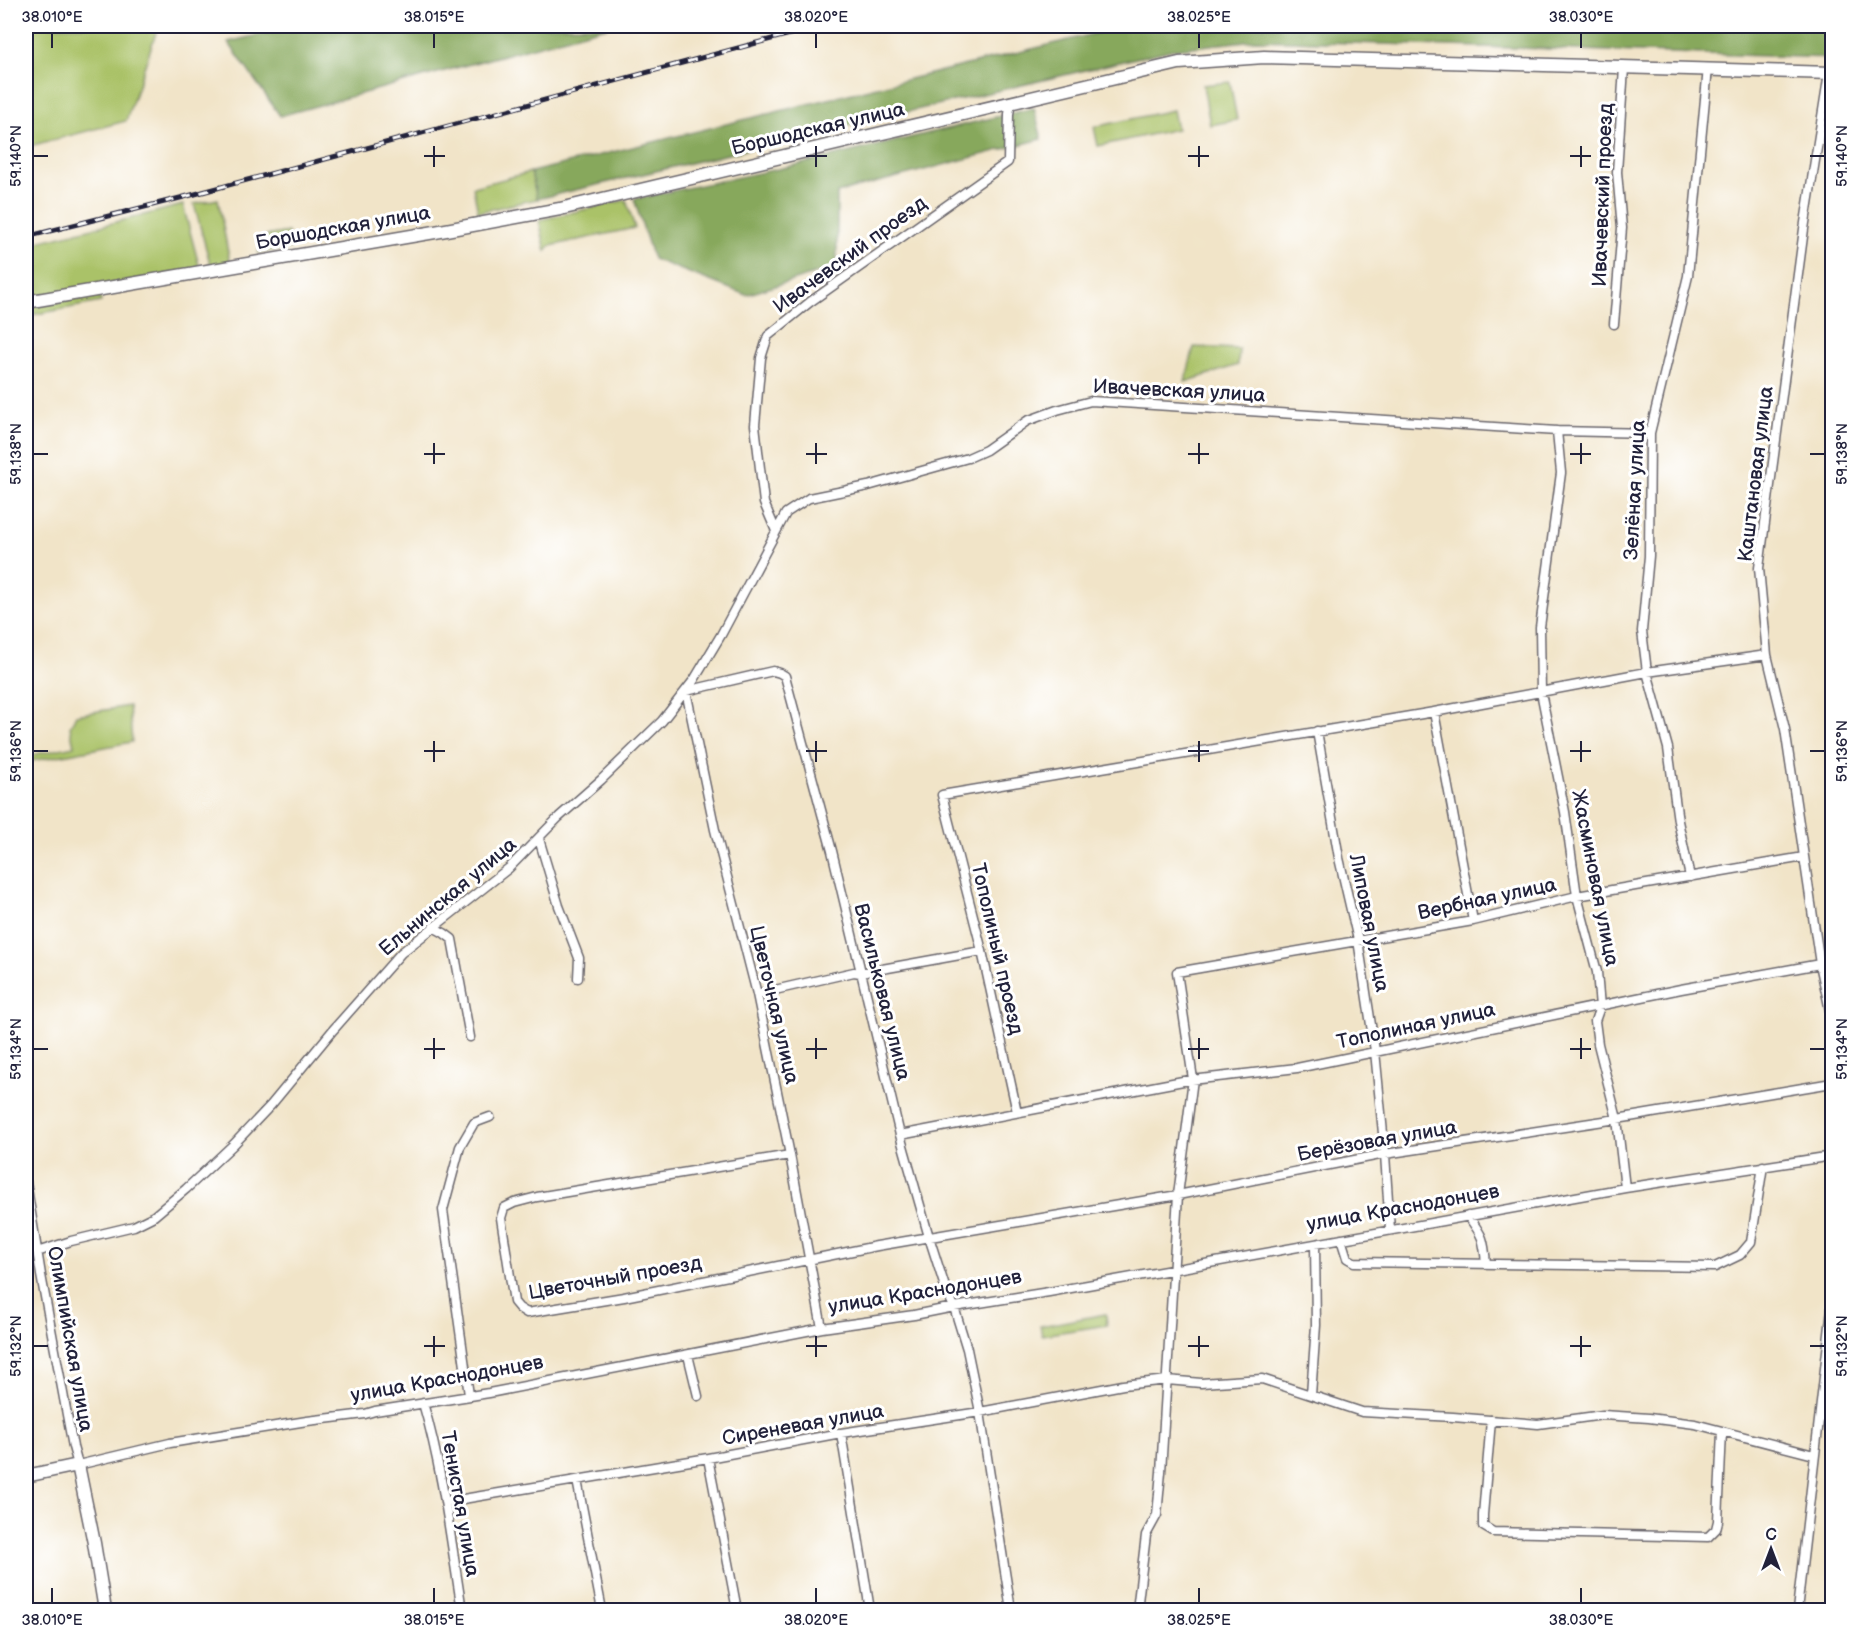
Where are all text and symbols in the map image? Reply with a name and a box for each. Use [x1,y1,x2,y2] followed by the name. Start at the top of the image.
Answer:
[21,8,83,27] text: 38.010°E
[404,8,464,27] text: 38.015°E
[784,8,848,27] text: 38.020°E
[1167,8,1231,27] text: 38.025°E
[1549,8,1613,27] text: 38.030°E
[729,97,907,161] street label: Боршодская улица
[1588,103,1618,287] street label: Ивачевский проезд
[7,125,26,187] text: 59.140°N
[1833,125,1852,187] text: 59.140°N
[769,191,931,319] street label: Ивачевский проезд
[254,201,432,255] street label: Боршодская улица
[1092,374,1266,408] street label: Ивачевская улица
[1733,385,1779,563] street label: Каштановая улица
[1619,419,1651,561] street label: Зелёная улица
[7,423,26,485] text: 59.138°N
[1833,423,1852,485] text: 59.138°N
[7,720,26,782] text: 59.136°N
[1833,720,1852,782] text: 59.136°N
[1566,788,1624,969] street label: Жасминовая улица
[374,832,522,961] street label: Ельнинская улица
[1344,851,1394,994] street label: Липовая улица
[966,861,1028,1037] street label: Тополиный проезд
[1416,873,1559,925] street label: Вербная улица
[848,901,916,1083] street label: Васильковая улица
[744,924,804,1087] street label: Цветочная улица
[1335,997,1498,1055] street label: Тополиная улица
[7,1018,26,1080] text: 59.134°N
[1833,1018,1852,1080] text: 59.134°N
[1295,1115,1459,1167] street label: Берёзовая улица
[1305,1179,1502,1237] street label: улица Краснодонцев
[42,1244,98,1434] street label: Олимпийская улица
[527,1251,703,1305] street label: Цветочный проезд
[827,1265,1024,1319] street label: улица Краснодонцев
[7,1315,26,1377] text: 59.132°N
[1833,1315,1852,1377] text: 59.132°N
[349,1350,546,1408] street label: улица Краснодонцев
[720,1399,886,1451] street label: Сиреневая улица
[435,1429,485,1579] street label: Тенистая улица
[1741,1519,1801,1579] north arrow
[1765,1526,1777,1545] text: С
[21,1611,83,1630] text: 38.010°E
[404,1611,464,1630] text: 38.015°E
[784,1611,848,1630] text: 38.020°E
[1167,1611,1231,1630] text: 38.025°E
[1549,1611,1613,1630] text: 38.030°E

